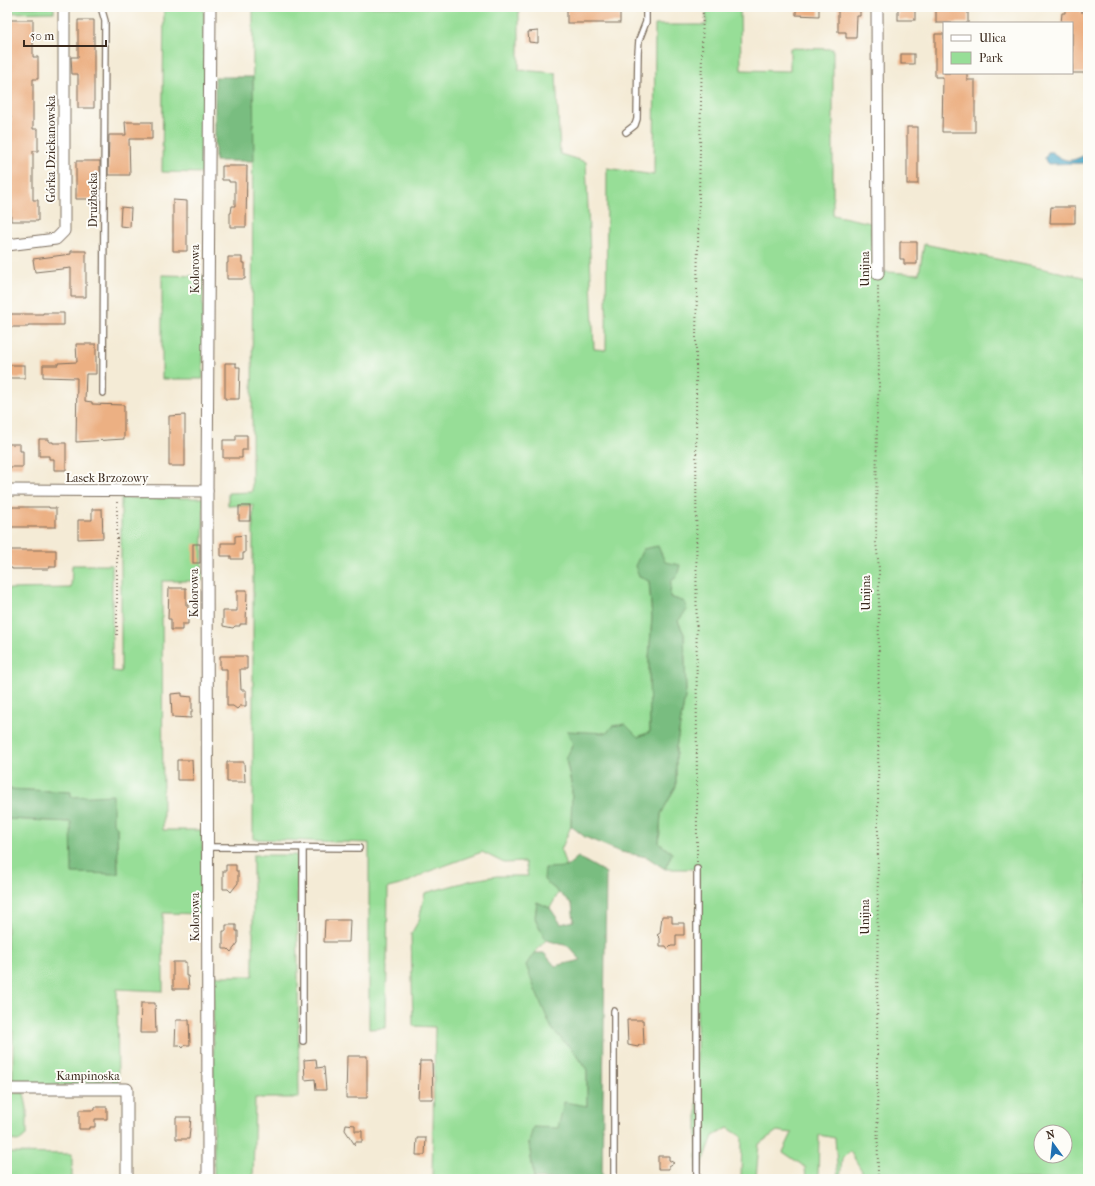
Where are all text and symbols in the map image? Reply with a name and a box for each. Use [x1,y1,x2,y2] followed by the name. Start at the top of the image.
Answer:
[24,22,106,48] scale bar
[943,22,1073,74] legend
[30,29,54,43] text: 50 m
[979,31,1006,45] text: Ulica
[979,51,1004,65] text: Park
[44,95,58,203] street label: Górka Dziekanowska
[86,172,100,228] street label: Drużbacka
[188,244,202,293] street label: Kolorowa
[858,251,872,287] street label: Unijna
[66,471,149,485] street label: Lasek Brzozowy
[187,568,201,617] street label: Kolorowa
[859,575,873,611] street label: Unijna
[188,892,202,941] street label: Kolorowa
[858,899,872,935] street label: Unijna
[56,1069,120,1083] street label: Kampinoska
[1033,1124,1073,1164] north arrow
[1045,1127,1057,1142] text: N

